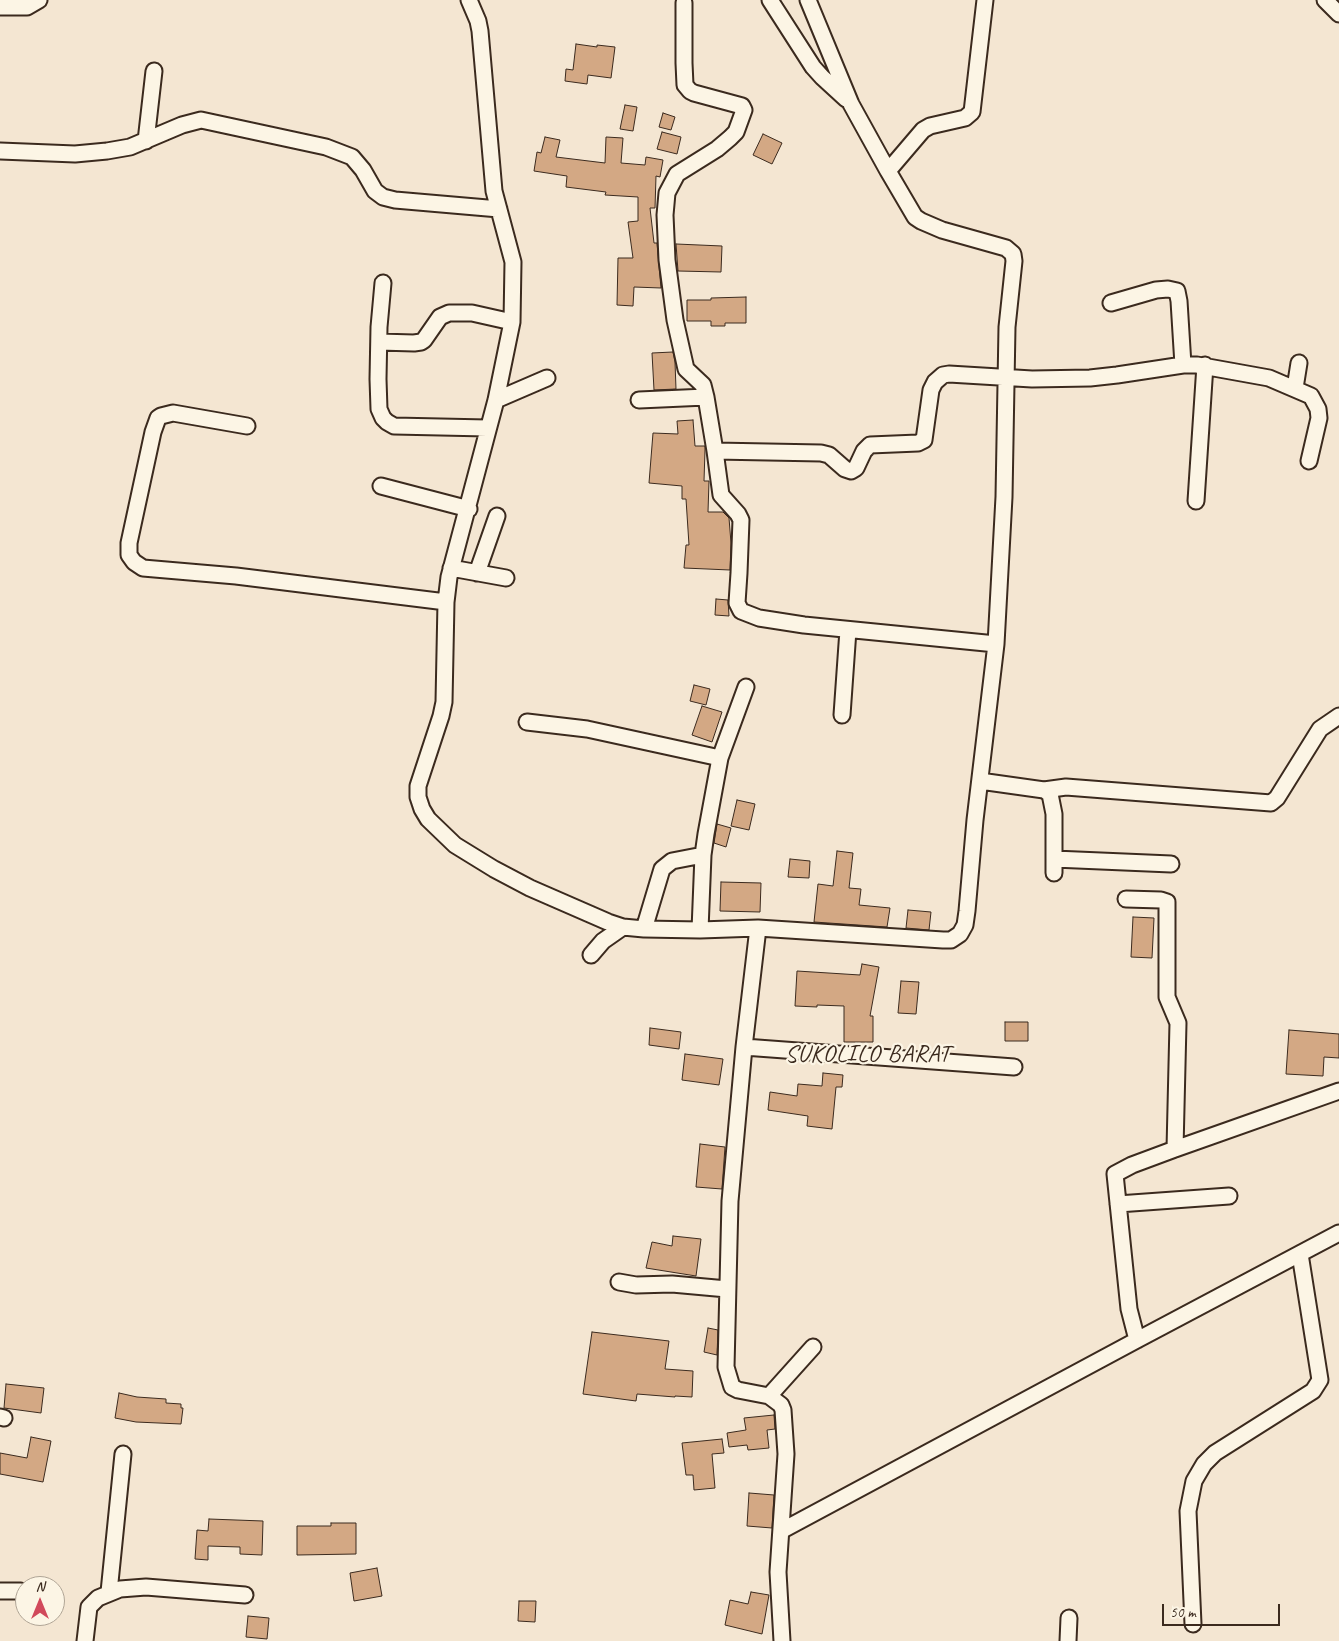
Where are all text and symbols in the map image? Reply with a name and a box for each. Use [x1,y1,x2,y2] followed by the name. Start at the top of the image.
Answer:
[783,1041,953,1069] district label: SUKOLILO BARAT
[15,1576,65,1626] north arrow
[36,1578,44,1595] text: N
[1164,1594,1282,1626] scale bar
[1170,1603,1196,1622] text: 50 m

